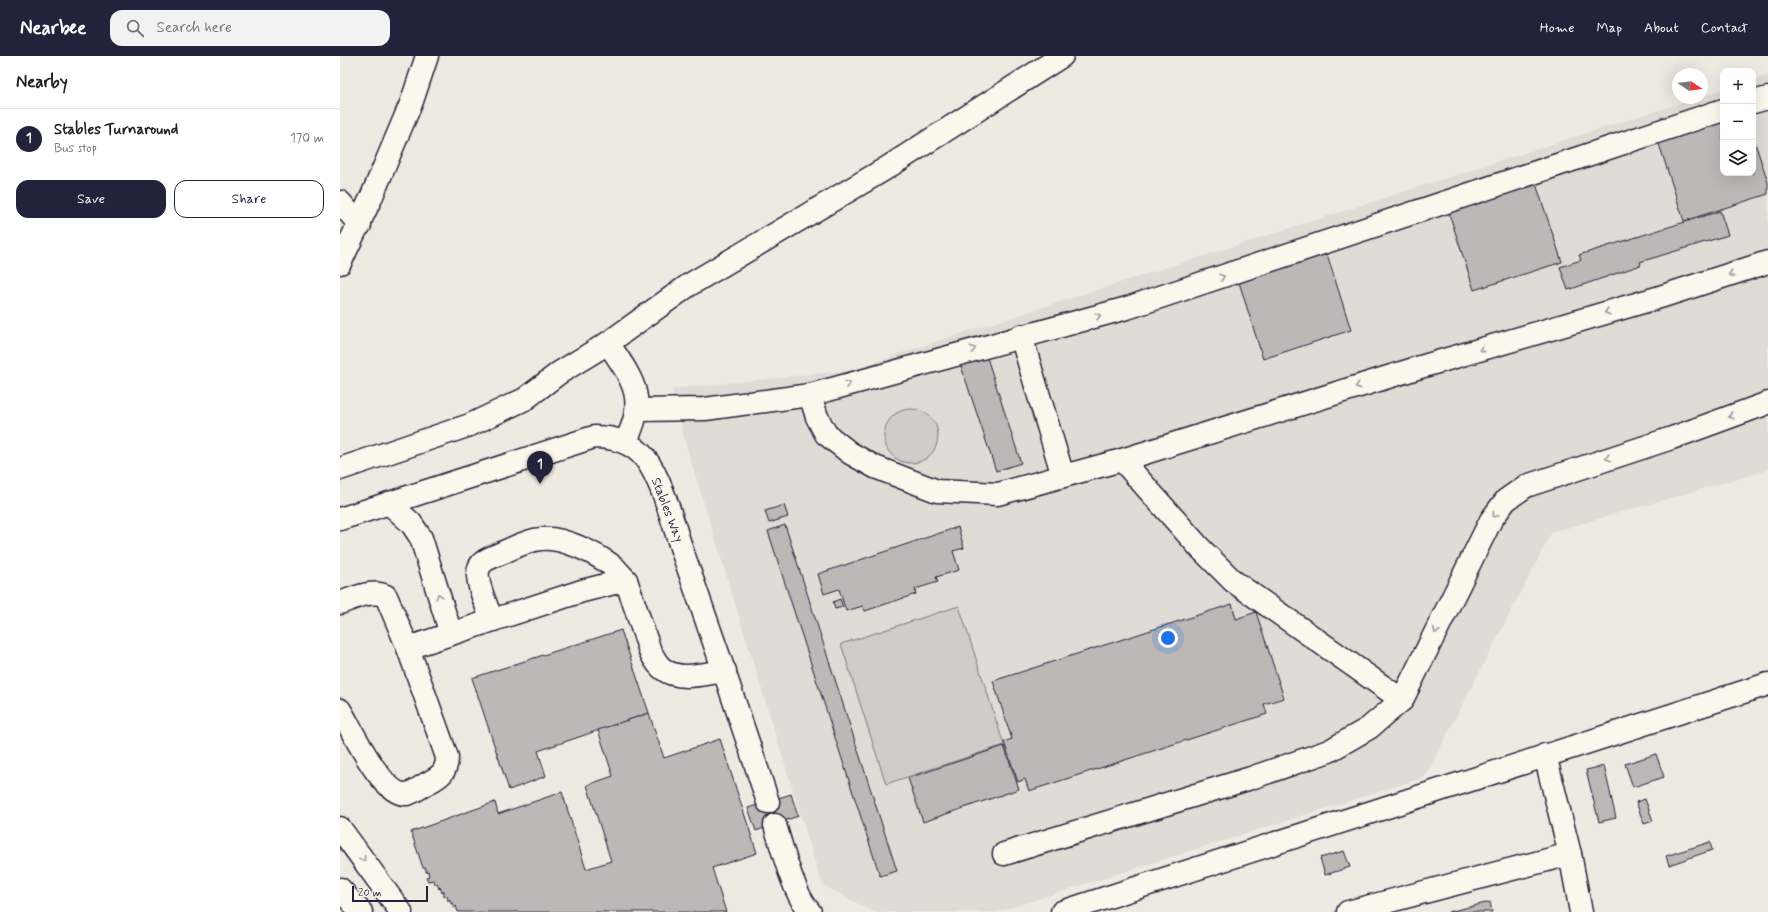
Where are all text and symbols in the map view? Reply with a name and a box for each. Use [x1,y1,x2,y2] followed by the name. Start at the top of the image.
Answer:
[110,10,390,46] search box
[20,16,86,41] text: Nearbee
[124,17,146,39] icon: search
[156,18,232,38] text: Search here
[1540,19,1574,37] text: Home
[1596,19,1622,37] text: Map
[1644,19,1679,37] text: About
[1701,19,1748,37] text: Contact
[1672,68,1708,104] north arrow
[1720,68,1756,176] map controls
[1720,68,1756,104] button: +
[16,71,68,93] text: Nearby
[1720,104,1756,140] button: −
[54,120,178,140] text: Stables Turnaround
[26,130,32,147] text: 1
[290,130,324,147] text: 170 m
[54,140,97,157] text: Bus stop
[1720,140,1756,176] button: layers
[16,180,166,218] button: Save
[174,180,324,218] button: Share
[1728,269,1735,278] one-way arrow
[1219,273,1226,282] one-way arrow
[1604,307,1611,316] one-way arrow
[1095,312,1102,321] one-way arrow
[1479,344,1486,353] one-way arrow
[970,346,976,354] one-way arrow
[844,380,851,389] one-way arrow
[1354,382,1361,390] one-way arrow
[1728,411,1735,420] one-way arrow
[527,451,553,484] pin: 1
[1605,453,1612,462] one-way arrow
[647,475,687,545] street label: Stables Way
[1492,511,1500,518] one-way arrow
[435,593,444,600] one-way arrow
[1433,627,1441,634] one-way arrow
[1158,628,1178,648] your location
[358,855,365,862] one-way arrow
[352,884,428,903] scale bar
[358,886,381,900] text: 20 m

